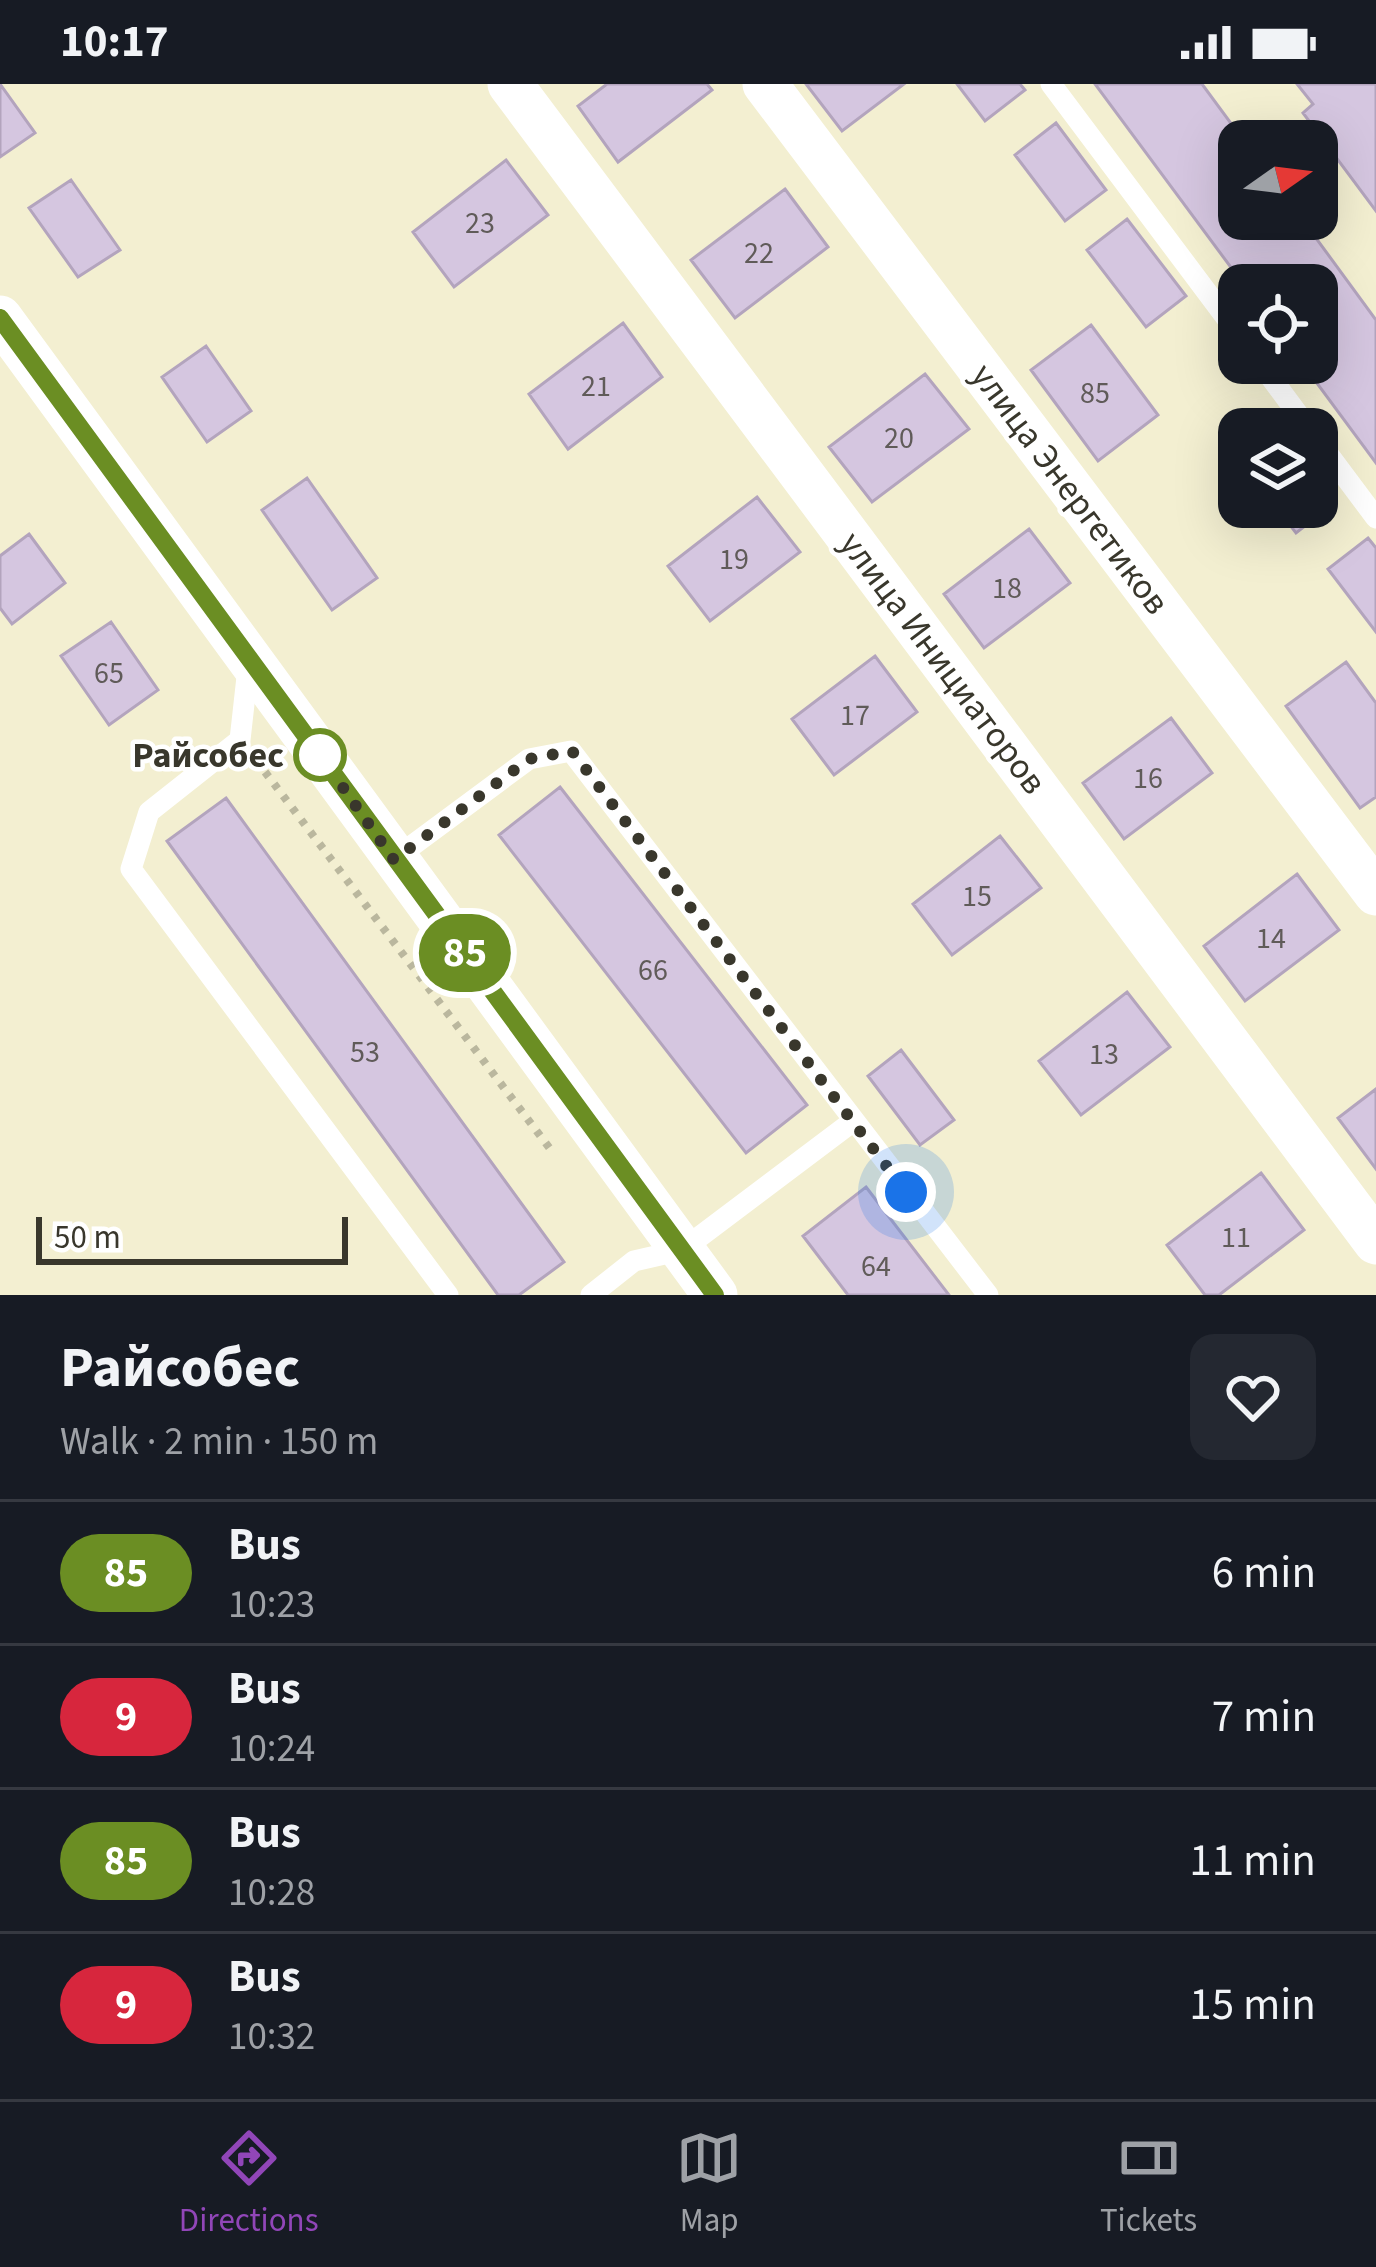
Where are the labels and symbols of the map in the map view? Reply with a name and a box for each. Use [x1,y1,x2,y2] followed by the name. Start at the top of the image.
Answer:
[1218,120,1338,240] north arrow
[465,202,495,245] house number: 23
[744,232,774,275] house number: 22
[959,353,1181,625] street label: улица Энергетиков
[581,365,611,408] house number: 21
[1080,372,1110,415] house number: 85
[884,417,914,460] house number: 20
[827,521,1059,805] street label: улица Инициаторов
[719,538,749,581] house number: 19
[992,567,1022,610] house number: 18
[94,652,124,695] house number: 65
[840,694,870,737] house number: 17
[132,730,284,781] place label: Райсобес
[295,730,345,780] marker: Райсобес
[1133,757,1163,800] house number: 16
[962,875,992,918] house number: 15
[411,914,519,992] line badge: 85
[1256,917,1286,960] house number: 14
[638,949,668,992] house number: 66
[350,1031,380,1074] house number: 53
[1089,1033,1119,1076] house number: 13
[876,1162,936,1222] your location
[36,1211,348,1264] scale bar
[1221,1216,1251,1259] house number: 11
[861,1245,891,1288] house number: 64

